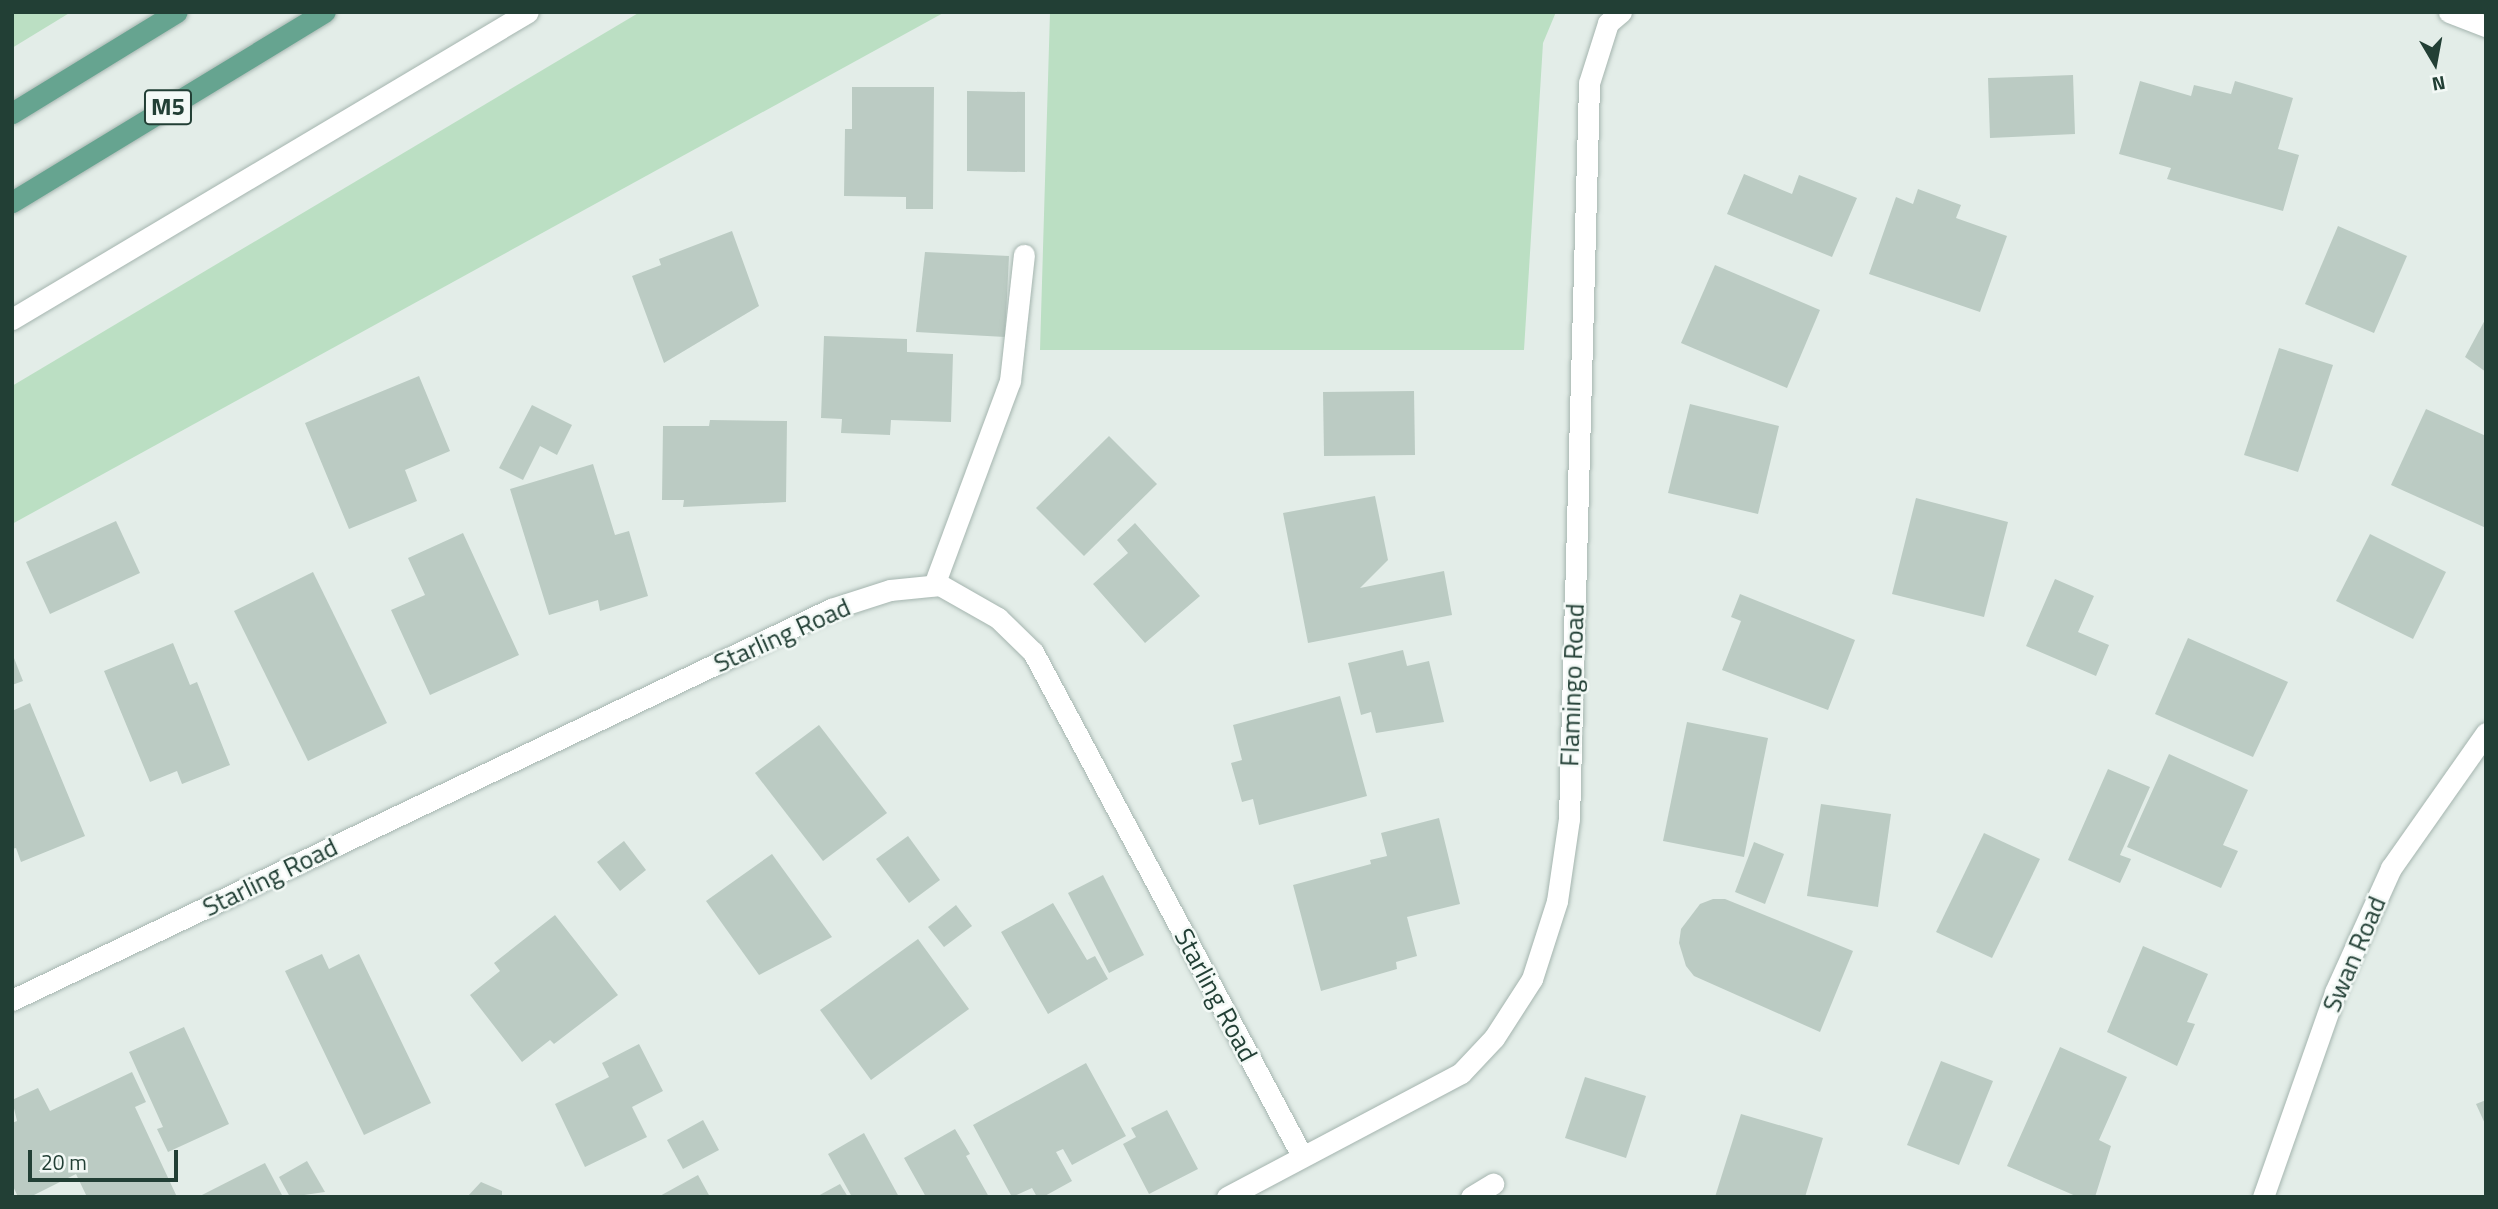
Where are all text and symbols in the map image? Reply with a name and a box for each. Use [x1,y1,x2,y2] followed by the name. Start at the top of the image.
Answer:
[2400,28,2470,98] north arrow
[2430,69,2448,100] text: N
[144,86,192,128] road number: M5
[709,591,855,679] street label: Starling Road
[1554,603,1590,767] street label: Flamingo Road
[198,831,342,923] street label: Starling Road
[2316,892,2392,1016] street label: Swan Road
[1168,923,1264,1067] street label: Starling Road
[32,1136,182,1180] scale bar
[41,1146,87,1178] text: 20 m

